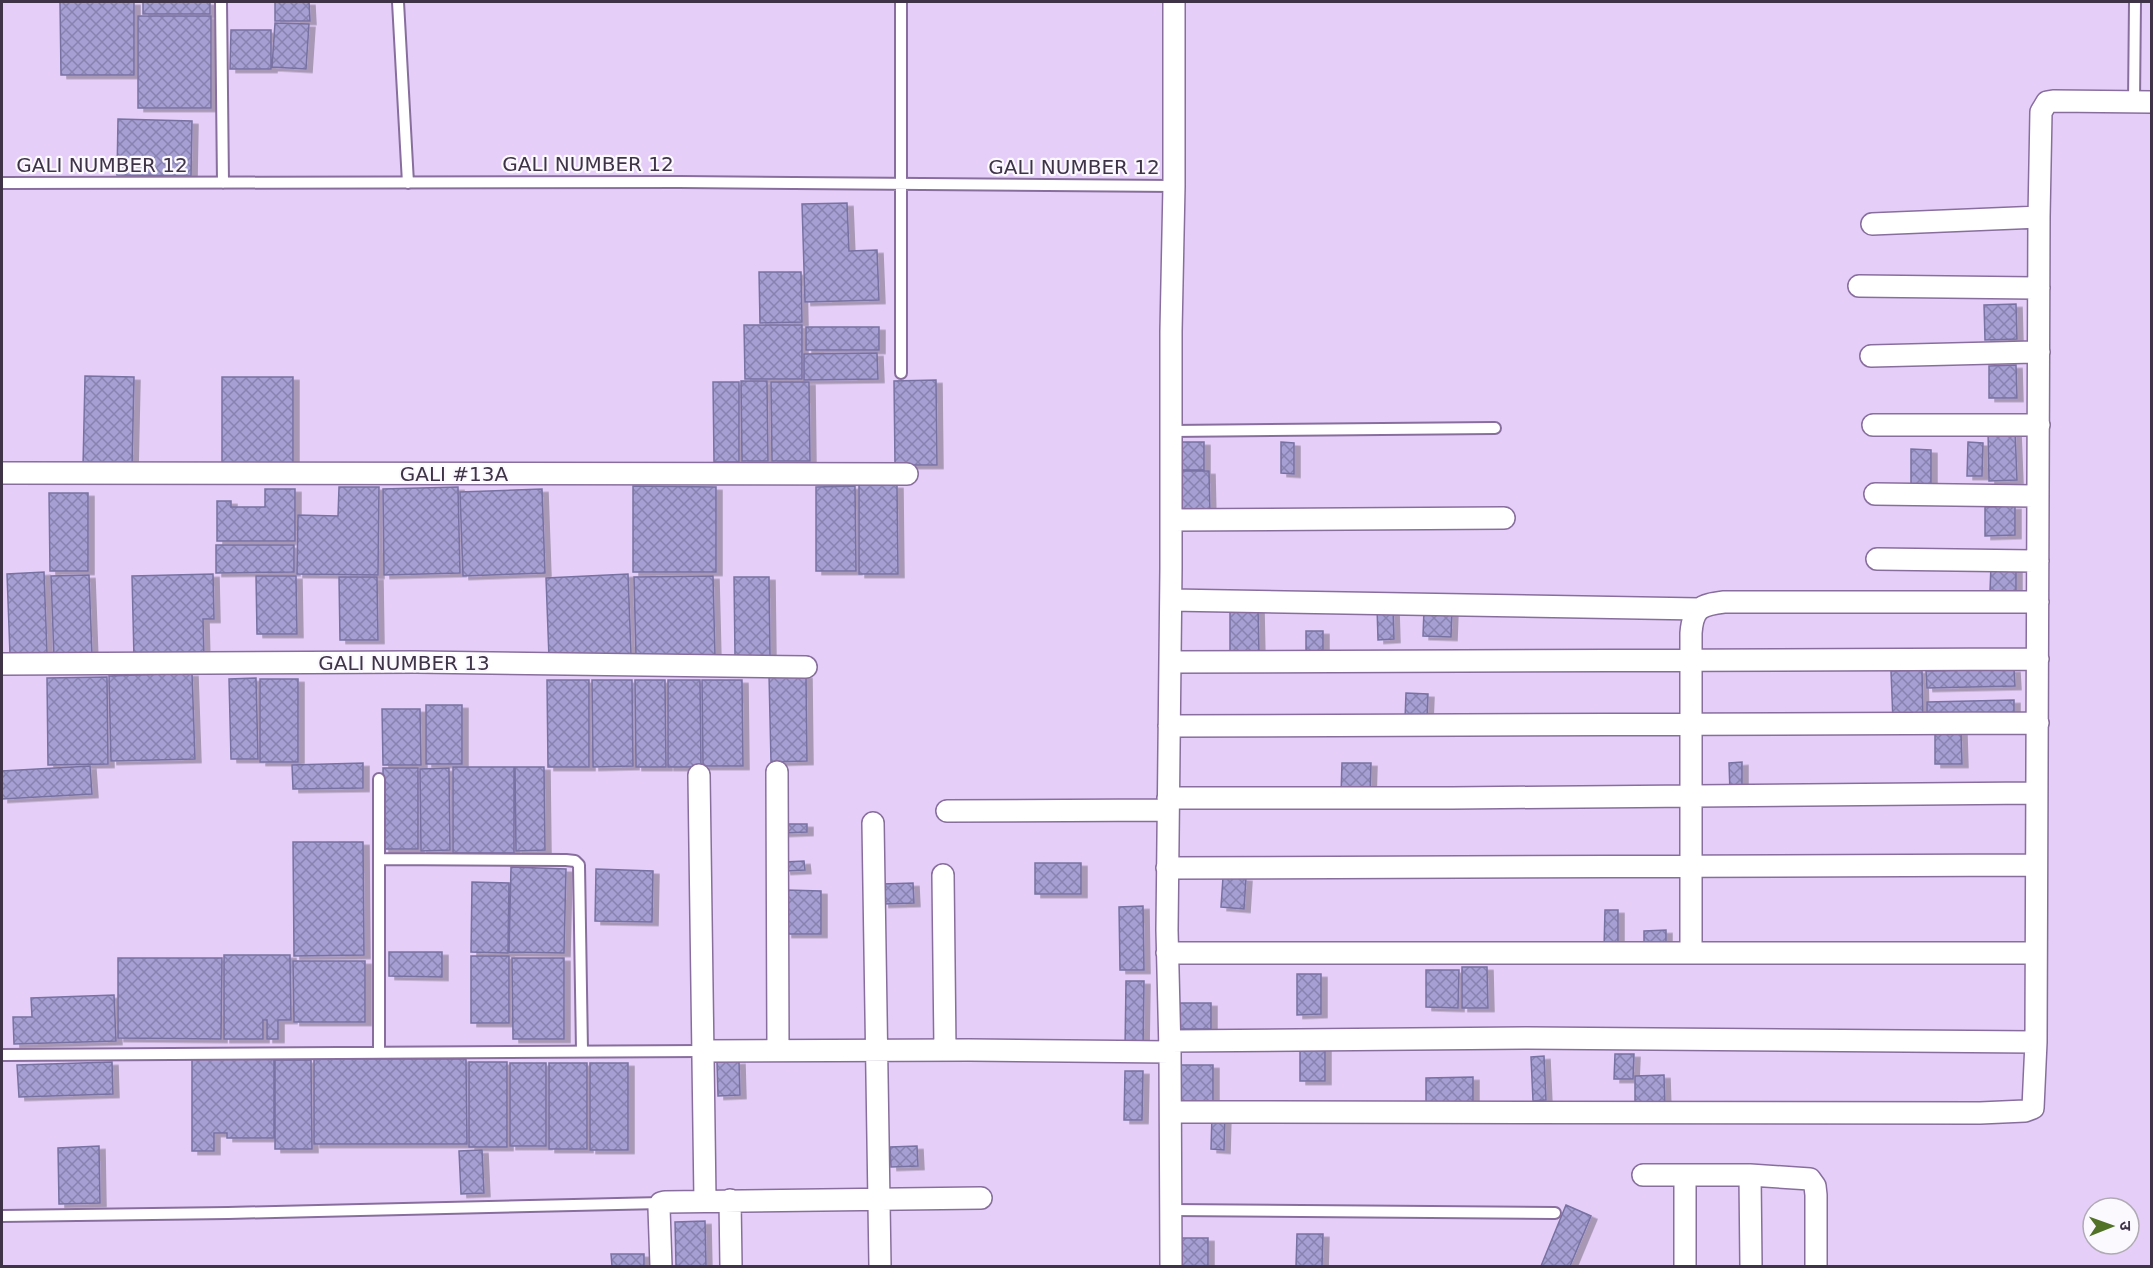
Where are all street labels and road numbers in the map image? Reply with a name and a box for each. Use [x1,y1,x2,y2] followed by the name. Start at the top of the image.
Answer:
[502,152,674,176] street label: GALI NUMBER 12
[16,153,188,177] street label: GALI NUMBER 12
[988,155,1160,179] street label: GALI NUMBER 12
[400,462,509,486] street label: GALI #13A
[318,651,490,675] street label: GALI NUMBER 13

